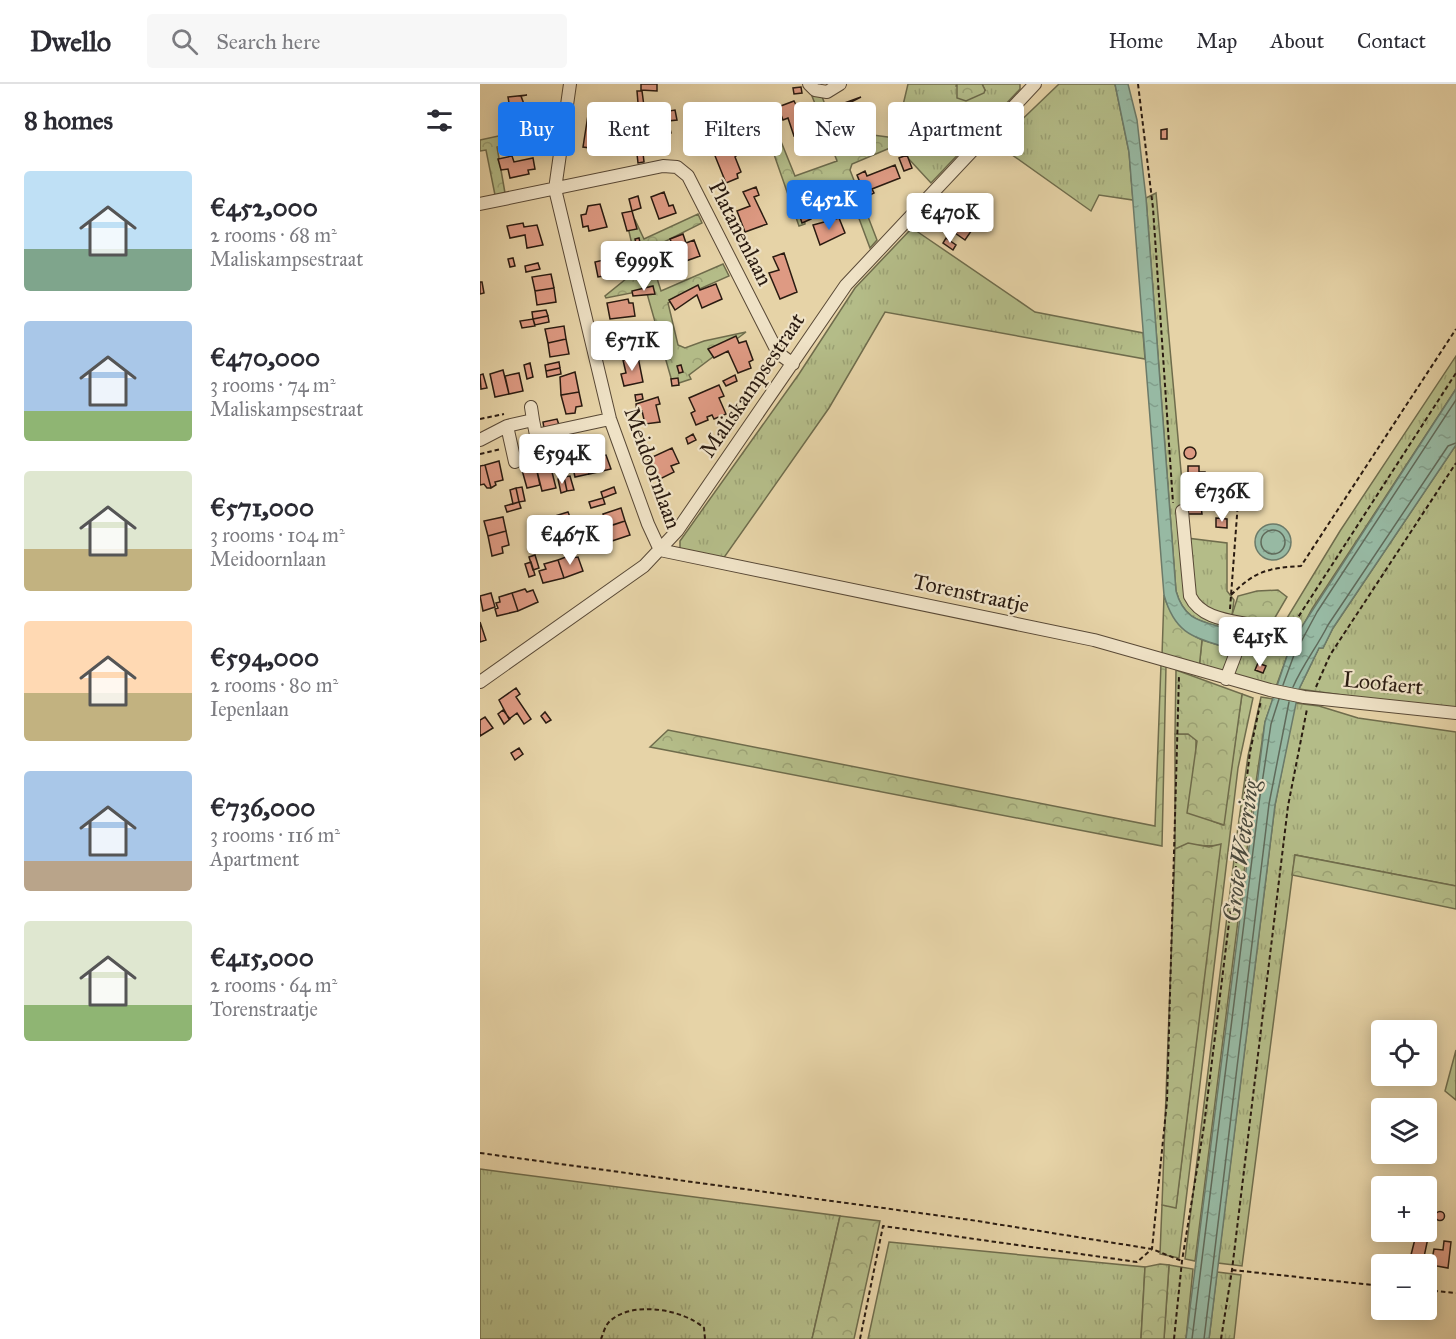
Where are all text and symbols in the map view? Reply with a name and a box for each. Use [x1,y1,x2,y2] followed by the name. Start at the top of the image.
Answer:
[147,14,567,68] search box
[30,24,111,59] text: Dwello
[168,25,201,58] icon: search
[216,28,320,55] text: Search here
[1108,28,1163,54] text: Home
[1196,28,1237,54] text: Map
[1270,28,1324,54] text: About
[1357,28,1426,54] text: Contact
[498,102,575,156] chip: Buy
[587,102,671,156] chip: Rent
[683,102,782,156] chip: Filters
[794,102,876,156] chip: New
[888,102,1024,156] chip: Apartment
[24,104,113,136] text: 8 homes
[423,104,456,137] icon: filters
[703,176,779,290] street label: Platanenlaan
[787,180,871,231] pin: €452K
[801,187,857,211] text: €452K
[210,191,318,223] text: €452,000
[908,193,992,244] pin: €470K
[72,195,144,267] icon: home
[921,200,979,224] text: €470K
[210,223,337,247] text: 2 rooms · 68 m²
[602,241,686,292] pin: €999K
[210,247,363,271] text: Maliskampsestraat
[615,248,673,272] text: €999K
[694,307,810,462] street label: Maliskampsestraat
[590,321,674,372] pin: €571K
[605,328,659,352] text: €571K
[210,341,320,373] text: €470,000
[72,345,144,417] icon: home
[210,373,335,397] text: 3 rooms · 74 m²
[210,397,363,421] text: Maliskampsestraat
[618,403,688,533] street label: Meidoornlaan
[520,434,604,485] pin: €594K
[533,441,591,465] text: €594K
[1180,472,1264,523] pin: €736K
[1194,479,1250,503] text: €736K
[210,491,314,523] text: €571,000
[72,495,144,567] icon: home
[528,515,612,566] pin: €467K
[541,522,599,546] text: €467K
[210,523,345,547] text: 3 rooms · 104 m²
[210,547,326,571] text: Meidoornlaan
[910,567,1032,619] street label: Torenstraatje
[1218,617,1302,668] pin: €415K
[1233,624,1287,648] text: €415K
[210,641,319,673] text: €594,000
[72,645,144,717] icon: home
[1342,665,1425,701] street label: Loofaert
[210,673,338,697] text: 2 rooms · 80 m²
[210,697,289,721] text: Iepenlaan
[1216,776,1266,924] water label: Grote Wetering
[210,791,316,823] text: €736,000
[72,795,144,867] icon: home
[210,823,340,847] text: 3 rooms · 116 m²
[210,847,299,871] text: Apartment
[210,941,314,973] text: €415,000
[72,945,144,1017] icon: home
[210,973,337,997] text: 2 rooms · 64 m²
[210,997,318,1021] text: Torenstraatje
[1371,1020,1437,1320] map controls
[1371,1020,1437,1086] button: locate
[1371,1098,1437,1164] button: layers
[1371,1176,1437,1242] button: +
[1371,1254,1437,1320] button: −

